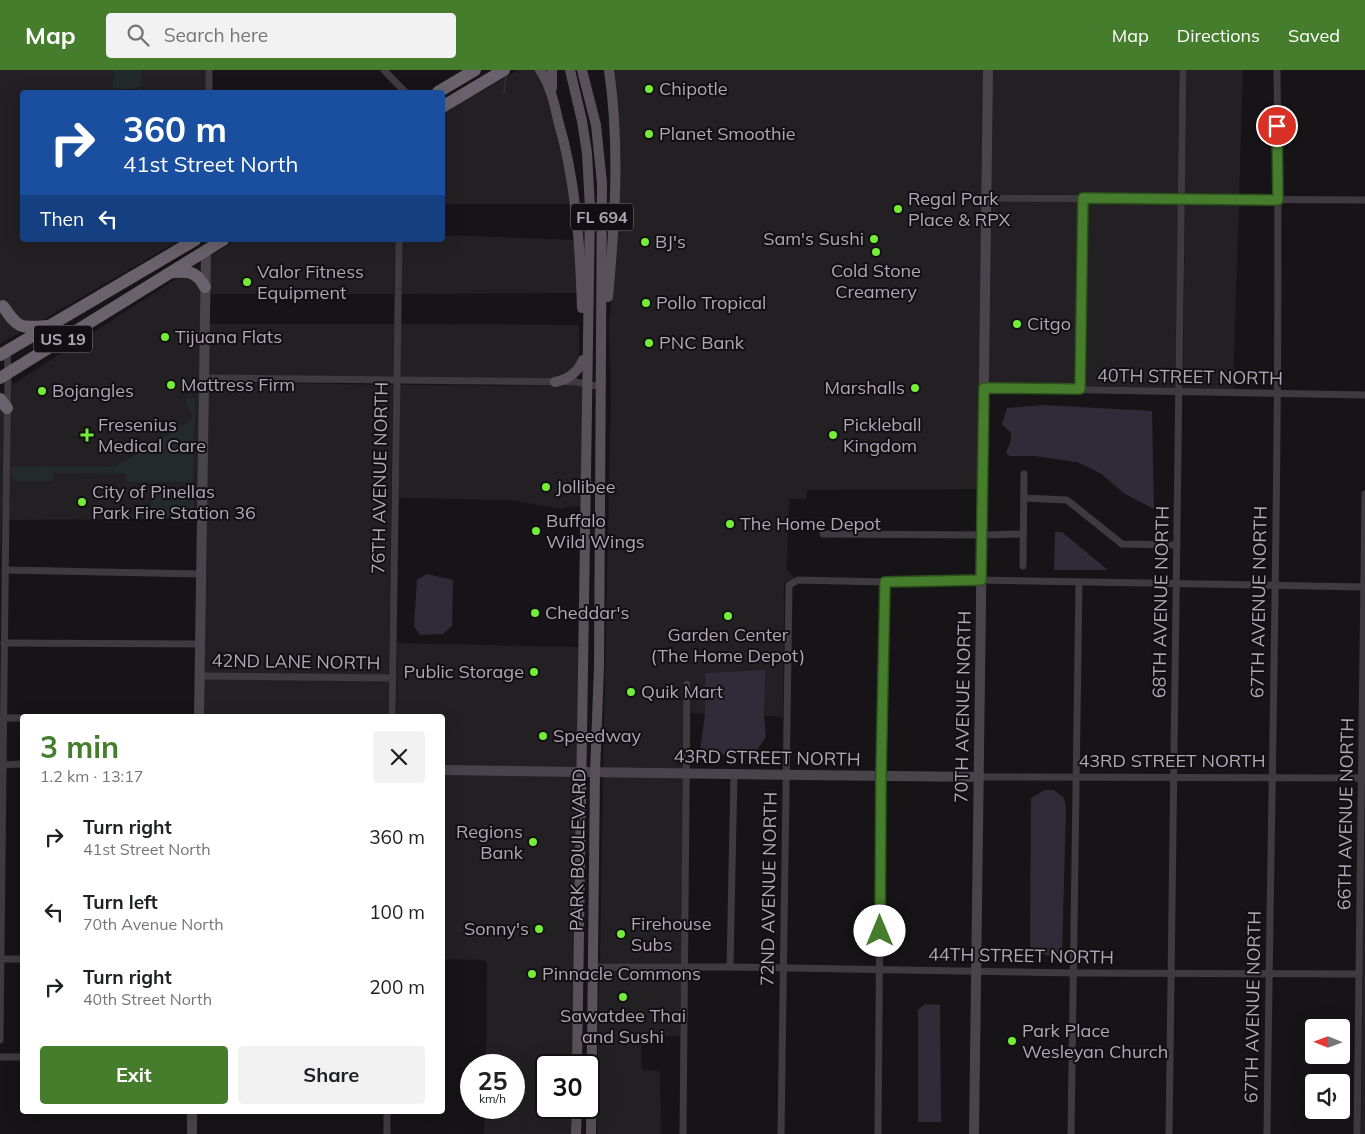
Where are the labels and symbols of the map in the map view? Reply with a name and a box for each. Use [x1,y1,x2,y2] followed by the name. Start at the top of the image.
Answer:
[659,77,728,100] place label: Chipotle
[643,83,655,95] marker: Chipotle
[1256,105,1298,147] pin
[659,122,796,145] place label: Planet Smoothie
[643,128,655,140] marker: Planet Smoothie
[908,187,1010,231] place label: Regal Park Place & RPX
[892,203,904,215] marker: Regal Park Place & RPX
[571,204,633,230] road number: FL 694
[763,227,864,250] place label: Sam's Sushi
[655,230,686,253] place label: BJ's
[868,233,880,245] marker: Sam's Sushi
[639,236,651,248] marker: BJ's
[870,246,882,258] marker: Cold Stone Creamery
[831,259,921,303] place label: Cold Stone Creamery
[257,260,364,304] place label: Valor Fitness Equipment
[241,276,253,288] marker: Valor Fitness Equipment
[656,291,766,314] place label: Pollo Tropical
[640,297,652,309] marker: Pollo Tropical
[1027,312,1071,335] place label: Citgo
[1011,318,1023,330] marker: Citgo
[34,325,92,352] road number: US 19
[175,325,282,348] place label: Tijuana Flats
[159,331,171,343] marker: Tijuana Flats
[659,331,745,354] place label: PNC Bank
[643,337,655,349] marker: PNC Bank
[1097,363,1283,390] street label: 40TH STREET NORTH
[181,373,295,396] place label: Mattress Firm
[825,376,905,399] place label: Marshalls
[52,379,134,402] place label: Bojangles
[165,379,177,391] marker: Mattress Firm
[366,382,393,574] street label: 76TH AVENUE NORTH
[909,382,921,394] marker: Marshalls
[36,385,48,397] marker: Bojangles
[98,413,206,457] place label: Fresenius Medical Care
[843,413,921,457] place label: Pickleball Kingdom
[80,428,94,442] marker: Fresenius Medical Care
[827,429,839,441] marker: Pickleball Kingdom
[556,475,615,498] place label: Jollibee
[92,480,256,524] place label: City of Pinellas Park Fire Station 36
[540,481,552,493] marker: Jollibee
[76,496,88,508] marker: City of Pinellas Park Fire Station 36
[1147,506,1174,698] street label: 68TH AVENUE NORTH
[1245,506,1272,698] street label: 67TH AVENUE NORTH
[546,509,645,553] place label: Buffalo Wild Wings
[740,512,881,535] place label: The Home Depot
[724,518,736,530] marker: The Home Depot
[530,525,542,537] marker: Buffalo Wild Wings
[545,601,630,624] place label: Cheddar's
[529,607,541,619] marker: Cheddar's
[722,610,734,622] marker: Garden Center (The Home Depot)
[949,611,976,803] street label: 70TH AVENUE NORTH
[651,623,805,667] place label: Garden Center (The Home Depot)
[211,649,381,674] street label: 42ND LANE NORTH
[403,660,524,683] place label: Public Storage
[528,666,540,678] marker: Public Storage
[641,680,723,703] place label: Quik Mart
[625,686,637,698] marker: Quik Mart
[1332,718,1359,910] street label: 66TH AVENUE NORTH
[553,724,642,747] place label: Speedway
[537,730,549,742] marker: Speedway
[673,744,861,771] street label: 43RD STREET NORTH
[1078,749,1266,772] street label: 43RD STREET NORTH
[565,769,590,931] street label: PARK BOULEVARD
[755,792,782,986] street label: 72ND AVENUE NORTH
[456,820,524,864] place label: Regions Bank
[527,836,539,848] marker: Regions Bank
[853,904,905,956] position arrow
[1239,911,1266,1103] street label: 67TH AVENUE NORTH
[631,912,712,956] place label: Firehouse Subs
[464,917,529,940] place label: Sonny's
[533,923,545,935] marker: Sonny's
[615,928,627,940] marker: Firehouse Subs
[928,942,1114,969] street label: 44TH STREET NORTH
[542,962,701,985] place label: Pinnacle Commons
[526,968,538,980] marker: Pinnacle Commons
[617,991,629,1003] marker: Sawatdee Thai and Sushi
[560,1004,686,1048] place label: Sawatdee Thai and Sushi
[1022,1019,1168,1063] place label: Park Place Wesleyan Church
[1305,1019,1350,1064] north arrow
[1006,1035,1018,1047] marker: Park Place Wesleyan Church
[535,1054,600,1119] speed limit sign: 30

